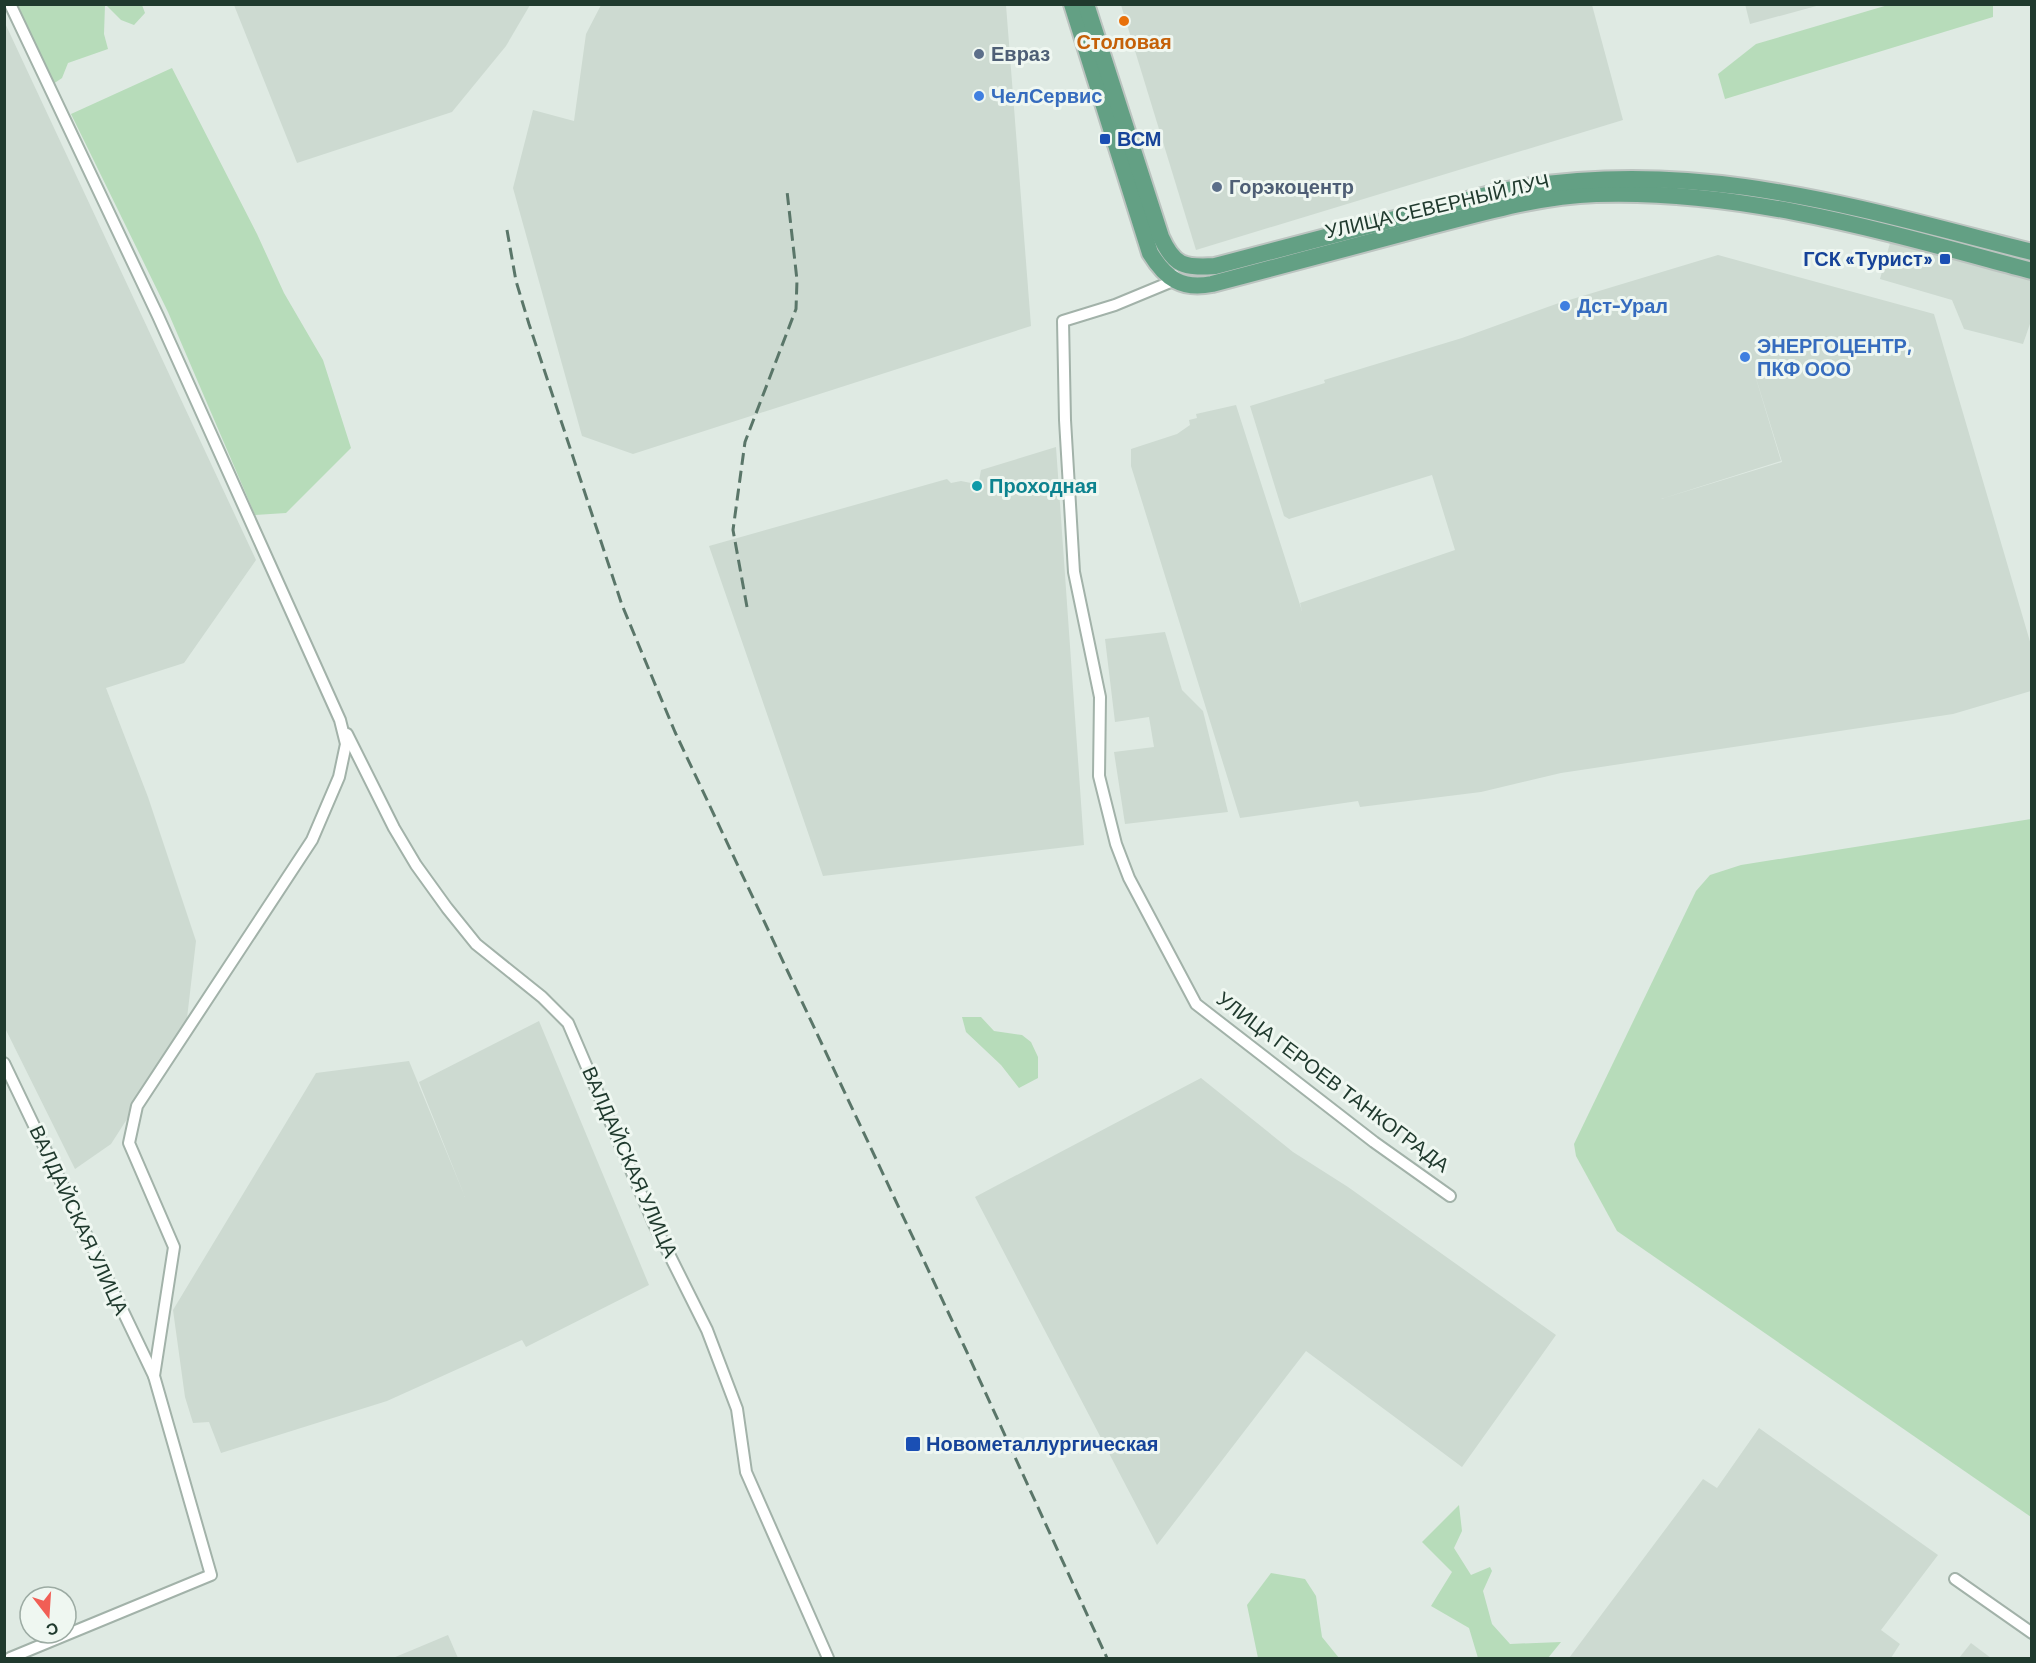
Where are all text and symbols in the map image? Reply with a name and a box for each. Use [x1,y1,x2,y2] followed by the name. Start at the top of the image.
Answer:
[1117,14,1131,28] marker: Столовая
[1076,29,1172,53] place label: Столовая
[991,41,1050,65] place label: Евраз
[972,47,986,61] marker: Евраз
[991,83,1102,107] place label: ЧелСервис
[972,89,986,103] marker: ЧелСервис
[1117,126,1162,150] place label: ВСМ
[1098,132,1112,146] marker: ВСМ
[1322,168,1551,242] street label: УЛИЦА СЕВЕРНЫЙ ЛУЧ
[1229,174,1354,198] place label: Горэкоцентр
[1210,180,1224,194] marker: Горэкоцентр
[1803,246,1933,270] place label: ГСК «Турист»
[1938,252,1952,266] marker: ГСК «Турист»
[1577,293,1668,317] place label: Дст-Урал
[1558,299,1572,313] marker: Дст-Урал
[1757,333,1912,380] place label: ЭНЕРГОЦЕНТР, ПКФ ООО
[1738,350,1752,364] marker: ЭНЕРГОЦЕНТР, ПКФ ООО
[989,473,1097,497] place label: Проходная
[970,479,984,493] marker: Проходная
[1213,986,1455,1177] street label: УЛИЦА ГЕРОЕВ ТАНКОГРАДА
[578,1062,684,1261] street label: ВАЛДАЙСКАЯ УЛИЦА
[25,1121,135,1319] street label: ВАЛДАЙСКАЯ УЛИЦА
[926,1431,1158,1455] place label: Новометаллургическая
[904,1435,922,1453] marker: Новометаллургическая
[18,1585,78,1645] north arrow
[44,1619,61,1641] text: С

